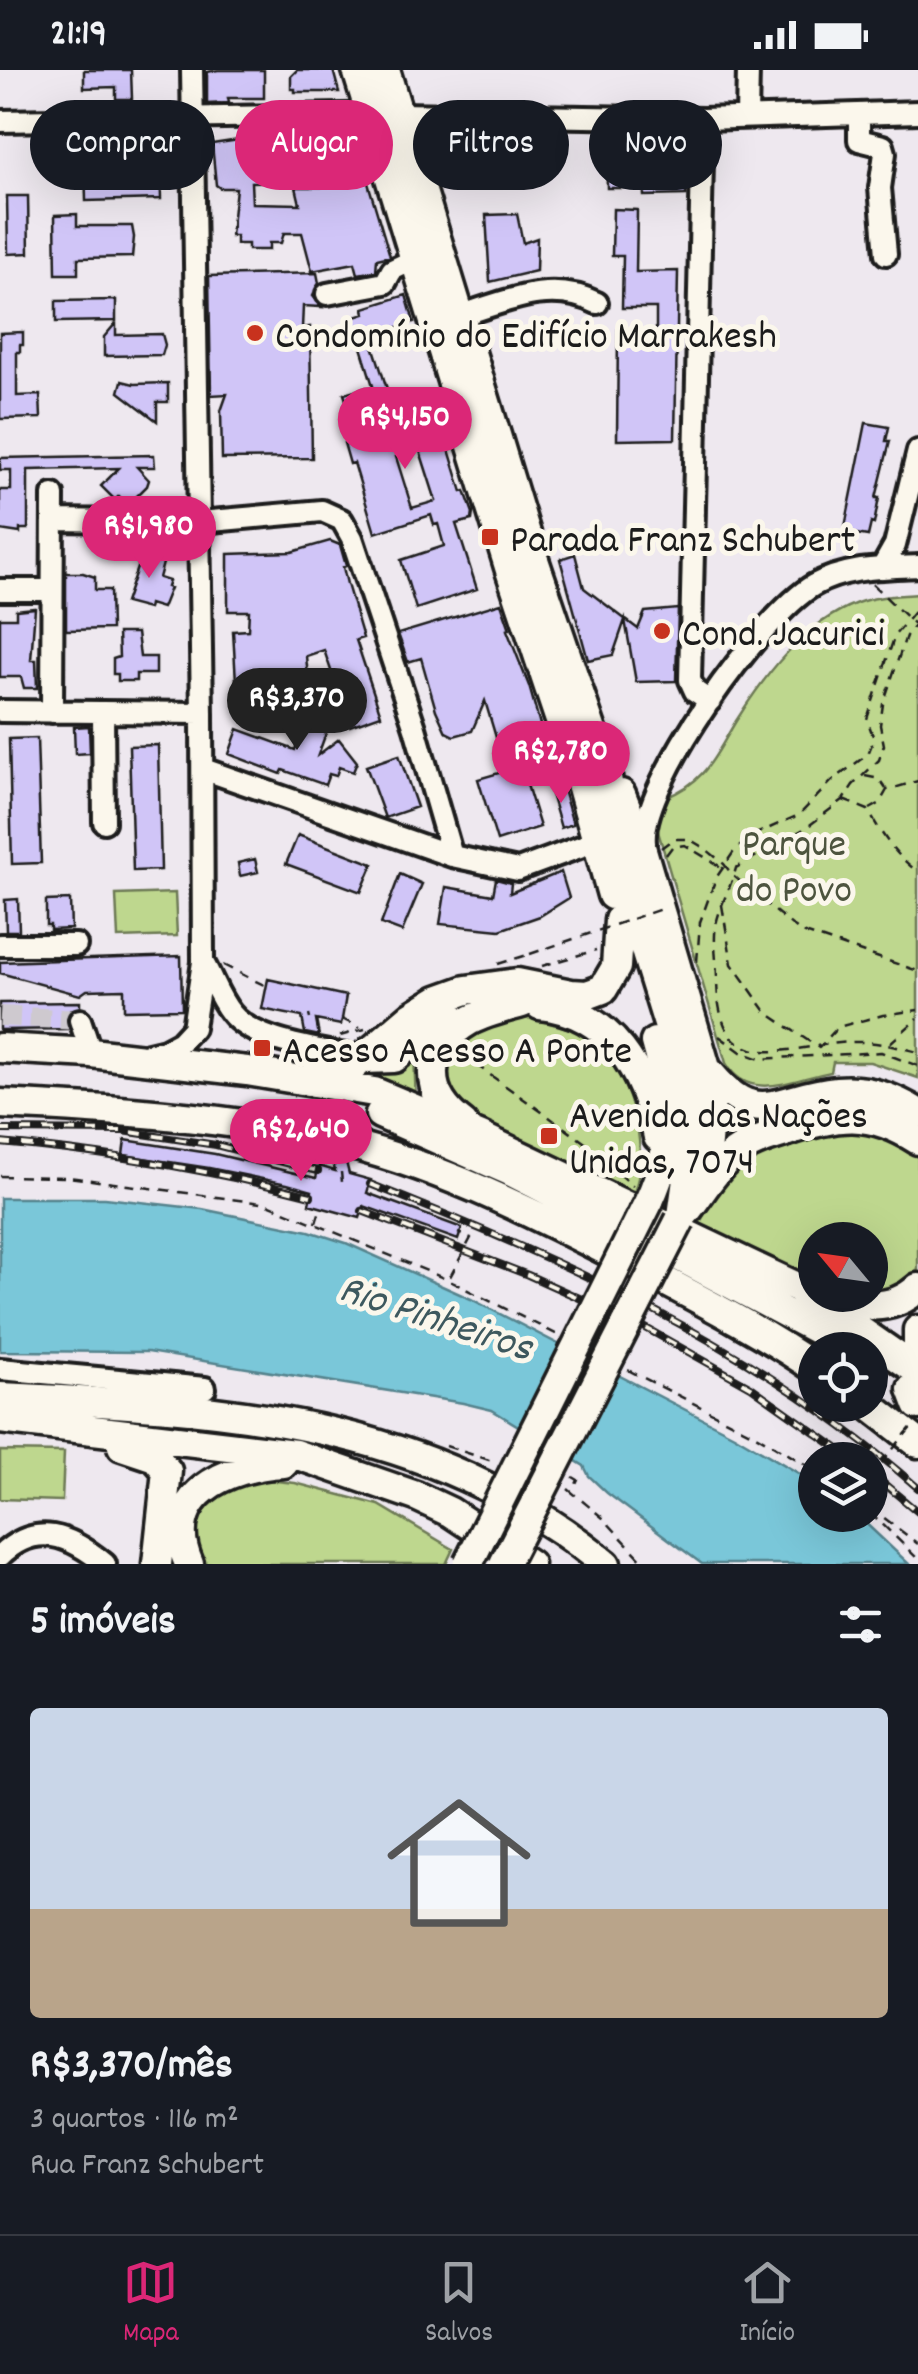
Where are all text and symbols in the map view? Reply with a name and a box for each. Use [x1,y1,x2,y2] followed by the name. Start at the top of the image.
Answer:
[50,8,107,63] text: 21:19
[30,100,215,190] chip: Comprar
[235,100,393,190] chip: Alugar
[413,100,569,190] chip: Filtros
[589,100,722,190] chip: Novo
[275,311,777,368] place label: Condomínio do Edifício Marrakesh
[244,322,266,344] marker: Condomínio do Edifício Marrakesh
[313,387,497,472] pin: R$4,150
[360,396,450,442] text: R$4,150
[57,496,241,581] pin: R$1,980
[104,505,194,551] text: R$1,980
[510,515,855,572] place label: Parada Franz Schubert
[479,526,501,548] marker: Parada Franz Schubert
[682,609,885,666] place label: Cond. Jacurici
[651,620,673,642] marker: Cond. Jacurici
[205,668,389,753] pin: R$3,370
[249,677,345,723] text: R$3,370
[469,721,653,806] pin: R$2,780
[514,730,608,776] text: R$2,780
[736,819,852,922] park label: Parque do Povo
[282,1026,632,1083] place label: Acesso Acesso A Ponte
[251,1037,273,1059] marker: Acesso Acesso A Ponte
[569,1091,868,1194] place label: Avenida das Nações Unidas, 7074
[209,1099,393,1184] pin: R$2,640
[252,1108,350,1154] text: R$2,640
[538,1125,560,1147] marker: Avenida das Nações Unidas, 7074
[798,1222,888,1312] north arrow
[798,1222,888,1532] map controls
[330,1262,540,1381] water label: Rio Pinheiros
[798,1332,888,1422] button: locate
[798,1442,888,1532] button: layers
[30,1594,176,1654] text: 5 imóveis
[833,1597,888,1652] icon: filters
[369,1773,549,1953] icon: home
[30,2038,233,2098] text: R$3,370/mês
[30,2098,239,2144] text: 3 quartos · 116 m²
[30,2144,264,2190] text: Rua Franz Schubert
[123,2255,179,2355] tab: Mapa
[425,2255,493,2355] tab: Salvos
[739,2255,795,2355] tab: Início

